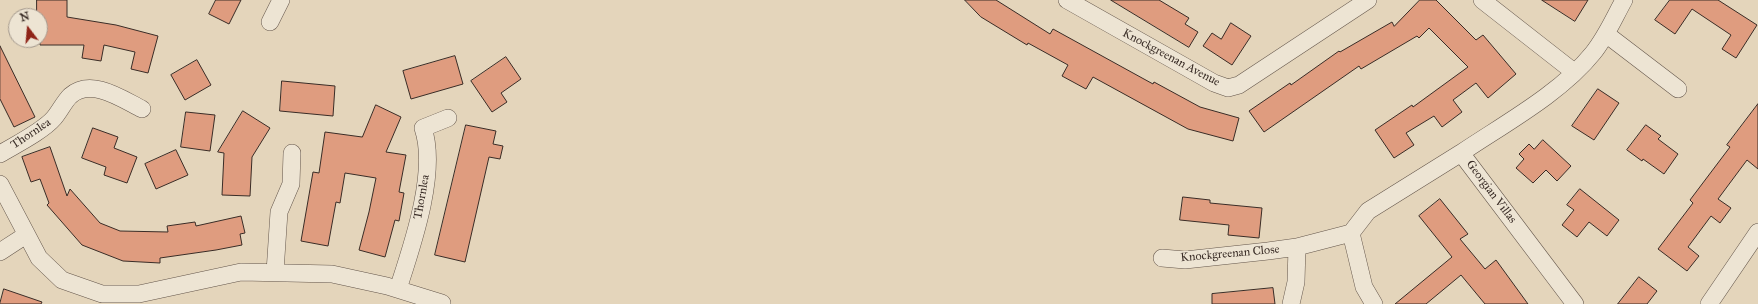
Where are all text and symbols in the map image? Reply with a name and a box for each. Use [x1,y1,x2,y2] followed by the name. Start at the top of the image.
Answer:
[8,8,48,48] north arrow
[19,9,31,24] text: N
[1120,26,1222,90] street label: Knockgreenan Avenue
[8,115,54,153] street label: Thornlea
[1463,158,1519,226] street label: Georgian Villas
[411,173,433,221] street label: Thornlea
[1180,242,1280,266] street label: Knockgreenan Close

